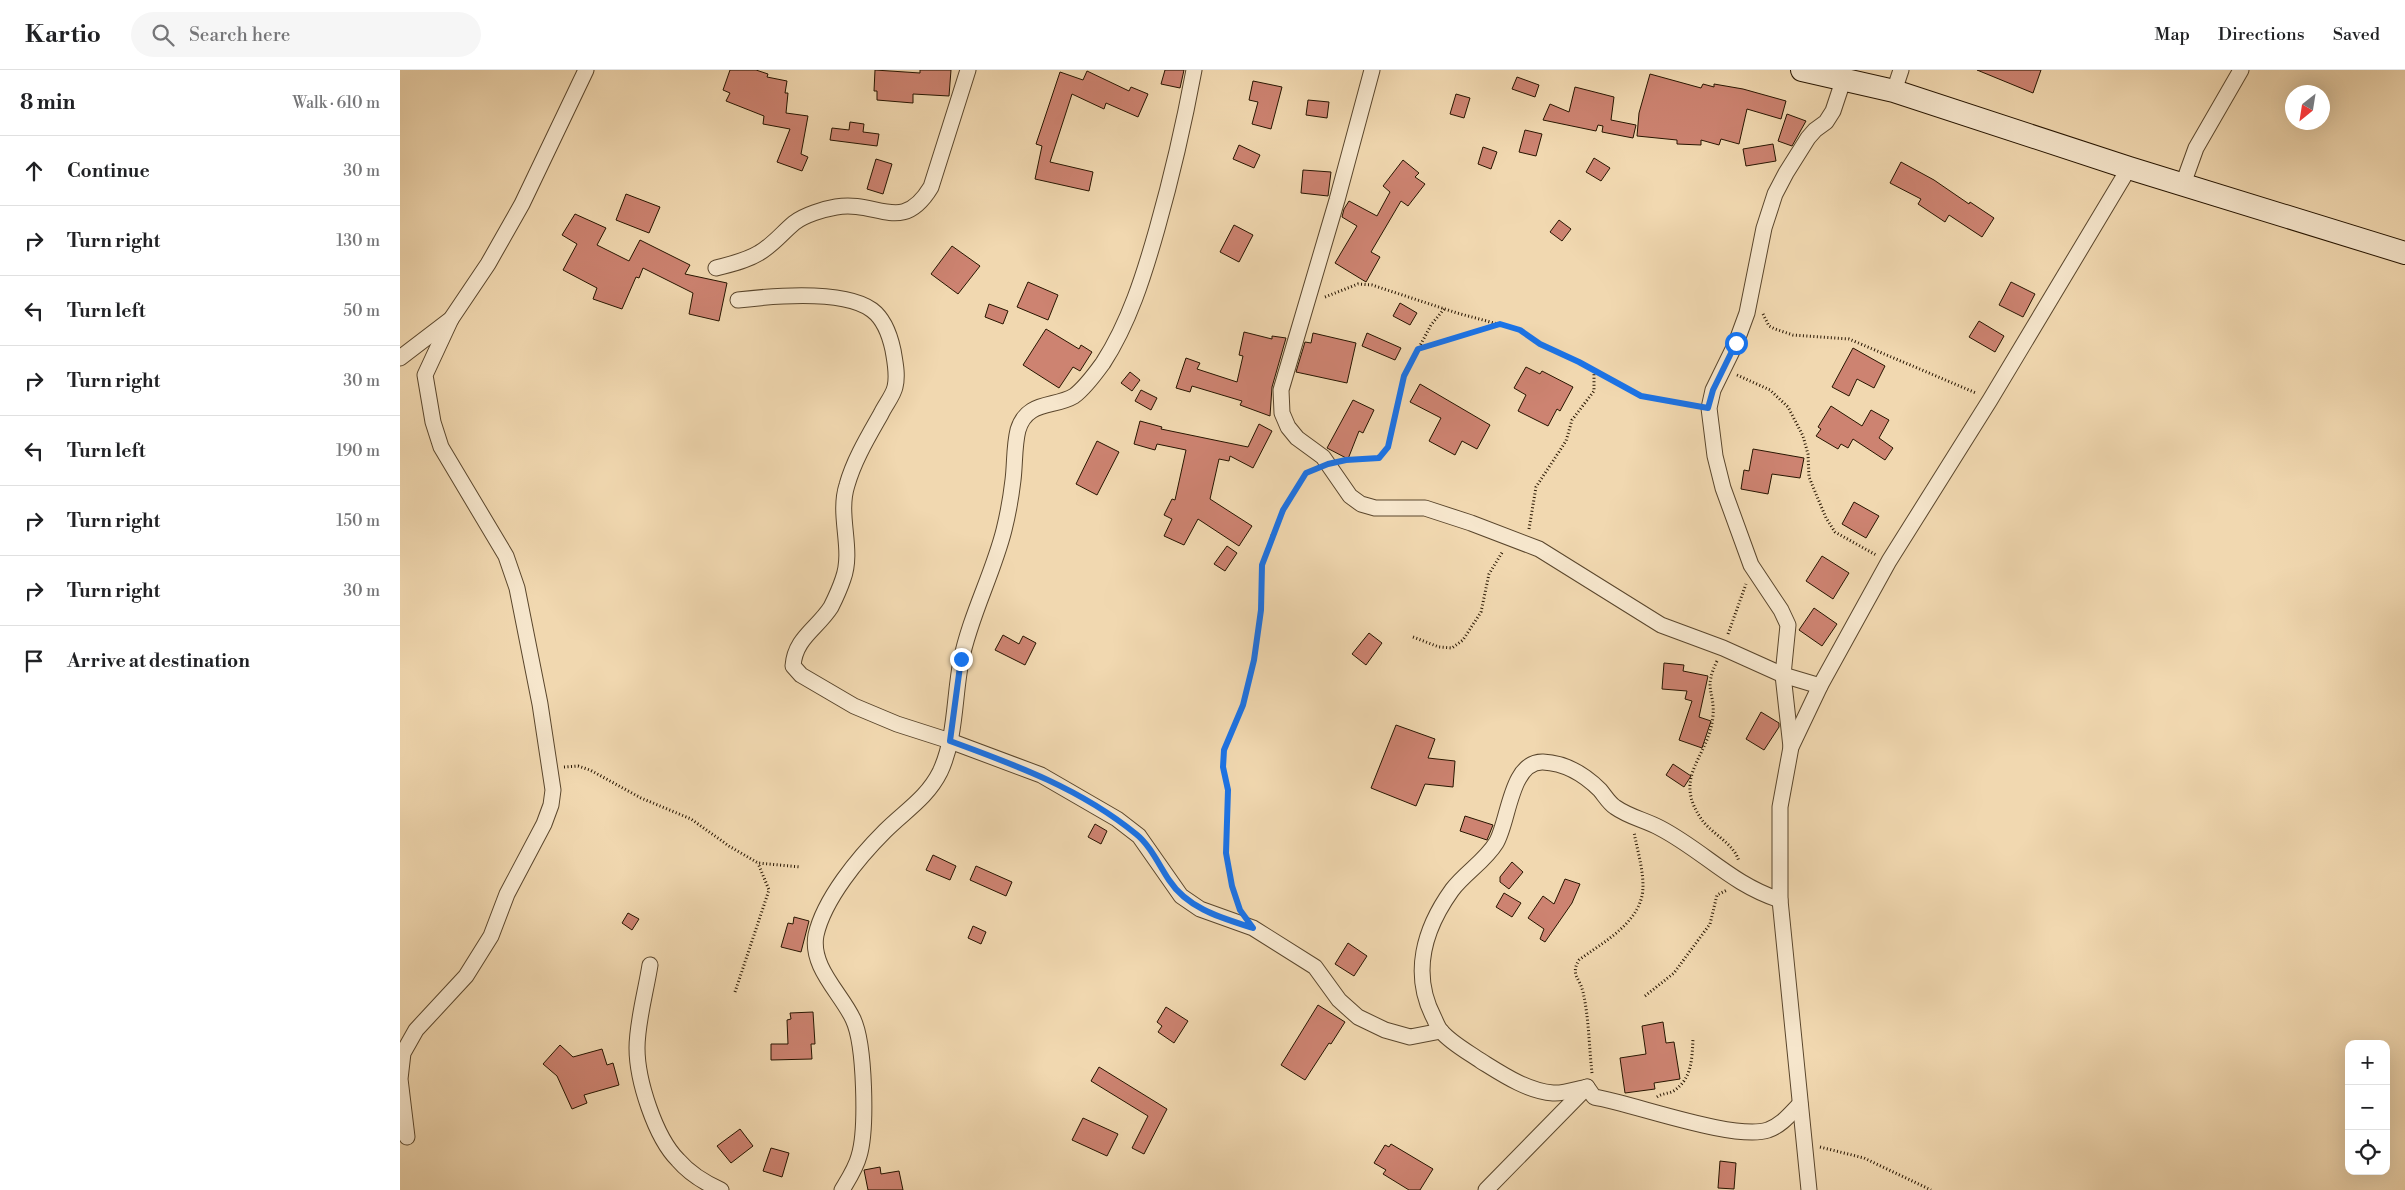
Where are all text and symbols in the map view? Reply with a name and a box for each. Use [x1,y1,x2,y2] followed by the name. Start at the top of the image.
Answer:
[131,12,481,57] search box
[25,20,101,50] text: Kartio
[149,21,177,49] icon: search
[189,23,290,47] text: Search here
[2154,23,2190,46] text: Map
[2218,23,2305,46] text: Directions
[2333,23,2380,46] text: Saved
[2285,85,2330,130] north arrow
[20,90,75,116] text: 8 min
[293,93,380,113] text: Walk · 610 m
[20,157,48,185] icon: ahead
[67,159,150,183] text: Continue
[343,161,380,181] text: 30 m
[20,227,48,255] icon: right
[67,229,160,253] text: Turn right
[336,231,380,251] text: 130 m
[20,297,48,325] icon: left
[67,299,146,323] text: Turn left
[343,301,380,321] text: 50 m
[1725,332,1748,355] route start
[20,367,48,395] icon: right
[67,369,160,393] text: Turn right
[343,371,380,391] text: 30 m
[20,437,48,465] icon: left
[67,439,146,463] text: Turn left
[336,441,380,461] text: 190 m
[20,507,48,535] icon: right
[67,509,160,533] text: Turn right
[336,511,380,531] text: 150 m
[20,577,48,605] icon: right
[67,579,160,603] text: Turn right
[343,581,380,601] text: 30 m
[20,647,48,675] icon: arrive
[950,648,973,671] route end
[67,649,250,673] text: Arrive at destination
[2345,1040,2390,1175] map controls
[2345,1040,2390,1085] button: +
[2345,1085,2390,1130] button: −
[2345,1130,2390,1175] button: locate

